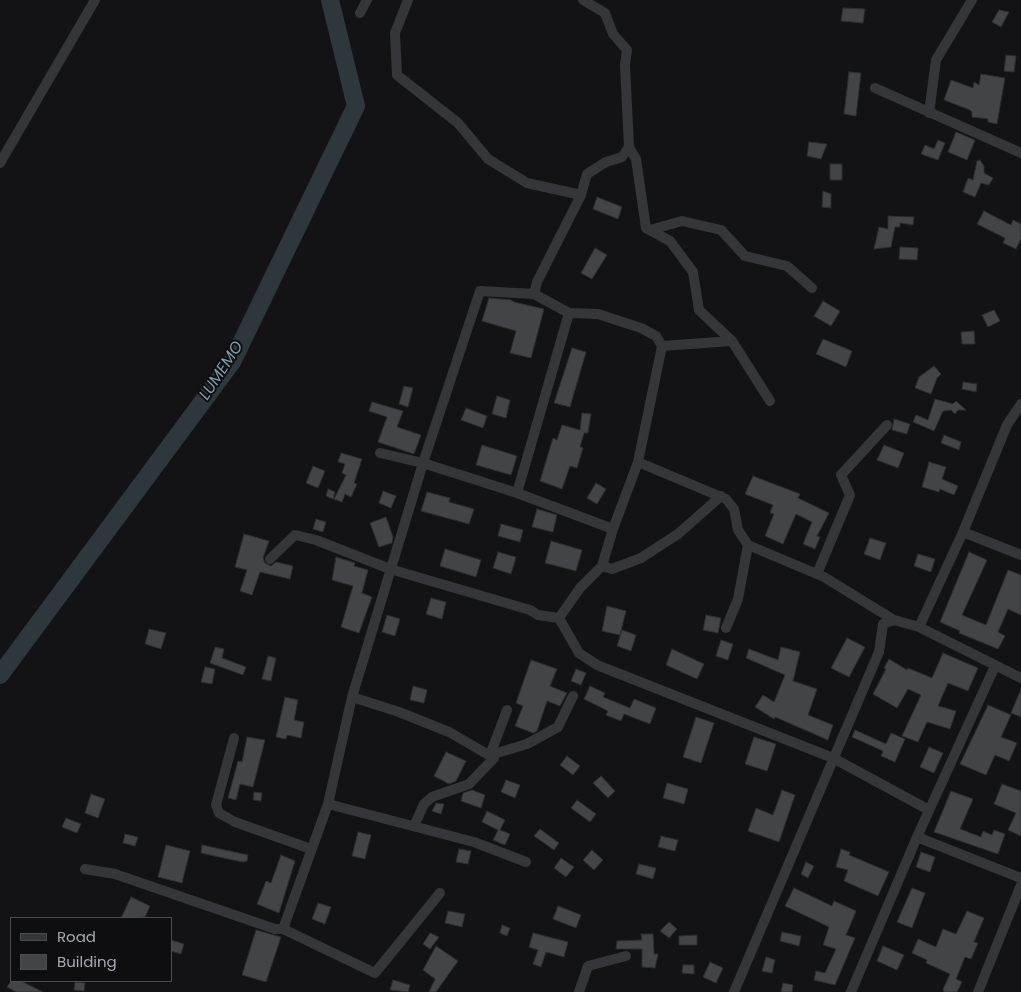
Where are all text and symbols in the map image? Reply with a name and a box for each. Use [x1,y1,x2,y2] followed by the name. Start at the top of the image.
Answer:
[196,338,248,404] water label: LUMEMO
[10,917,172,982] legend
[57,926,96,947] text: Road
[57,951,117,972] text: Building

